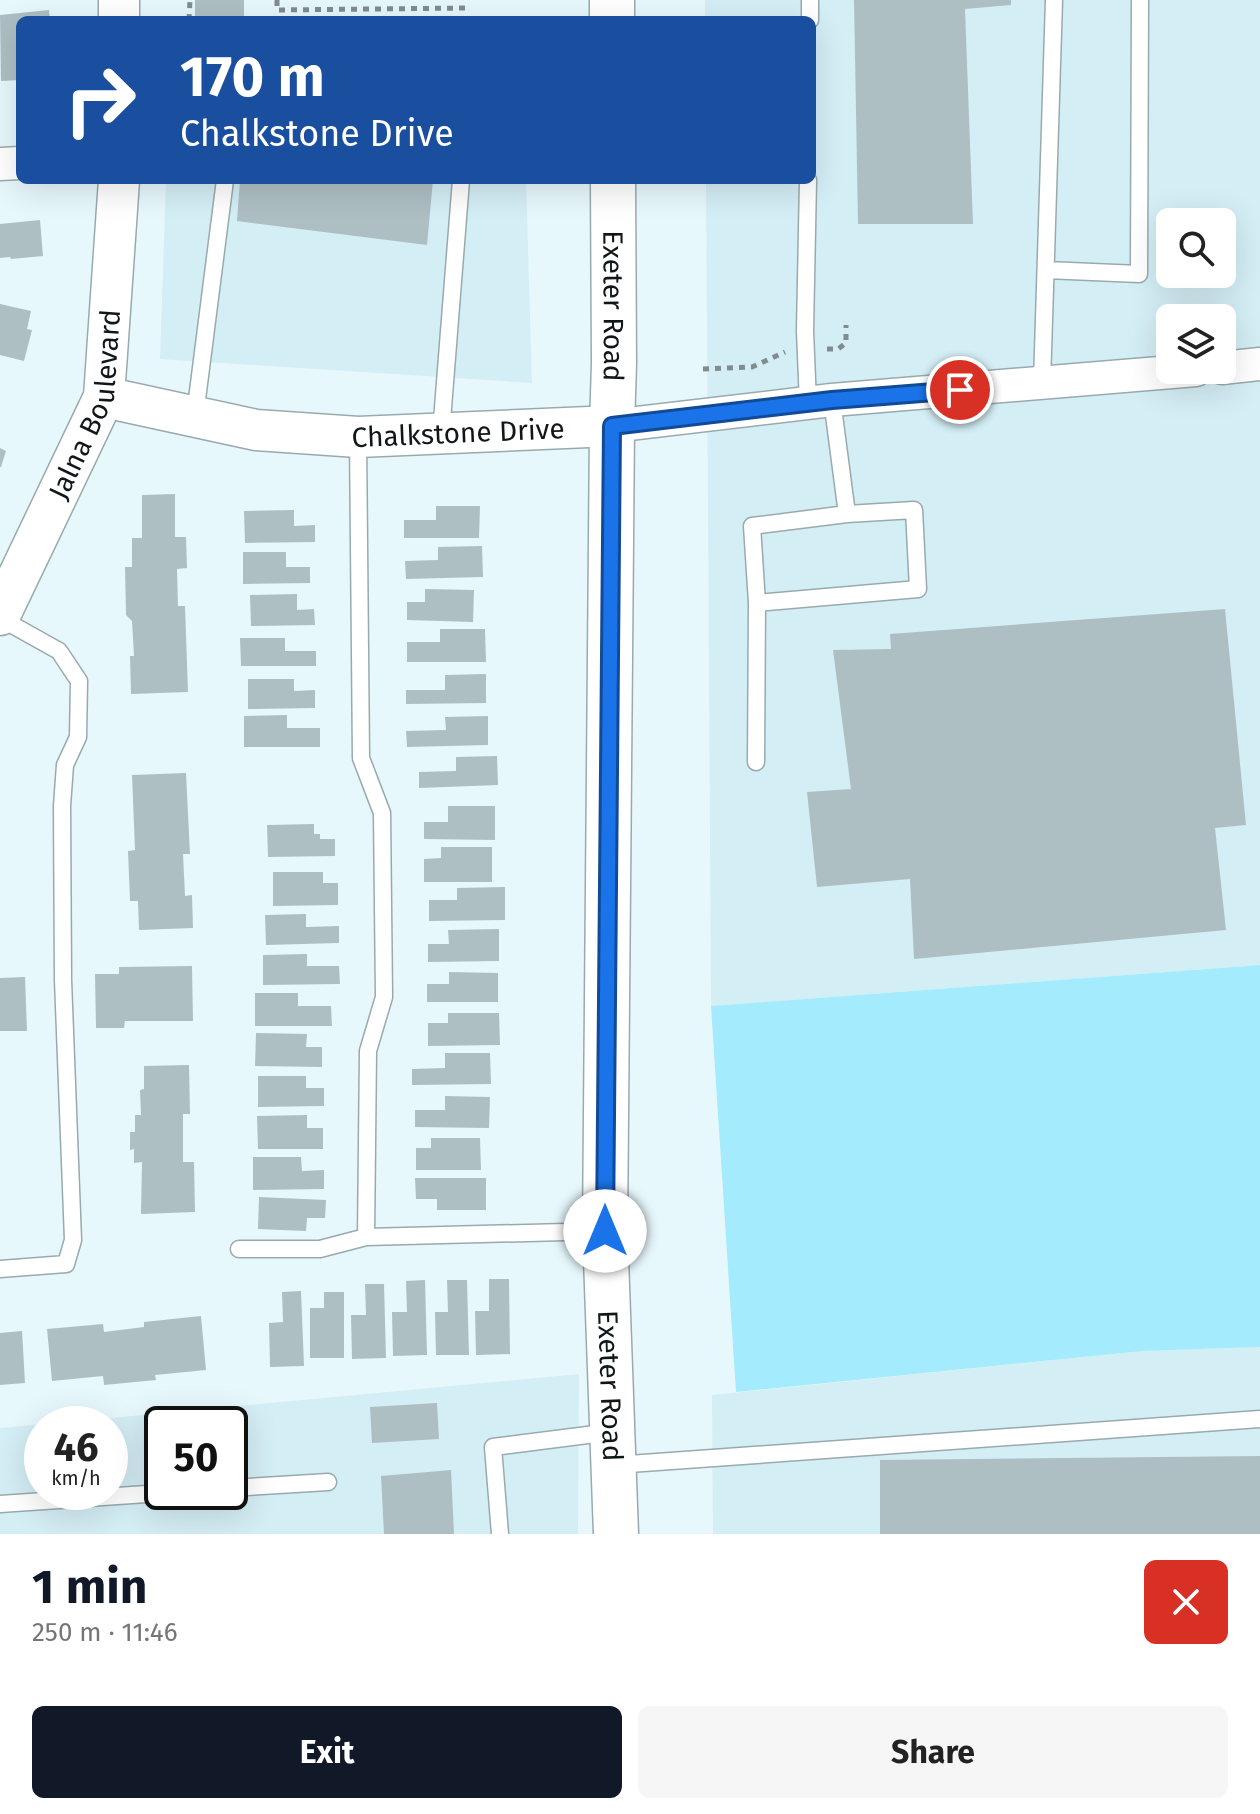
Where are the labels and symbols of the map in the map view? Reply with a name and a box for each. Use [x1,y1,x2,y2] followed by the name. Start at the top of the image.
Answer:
[596,230,630,382] street label: Exeter Road
[42,308,127,505] street label: Jalna Boulevard
[926,356,994,424] pin
[351,412,565,454] street label: Chalkstone Drive
[563,1189,647,1273] position arrow
[591,1310,629,1462] street label: Exeter Road
[144,1406,248,1510] speed limit sign: 50

